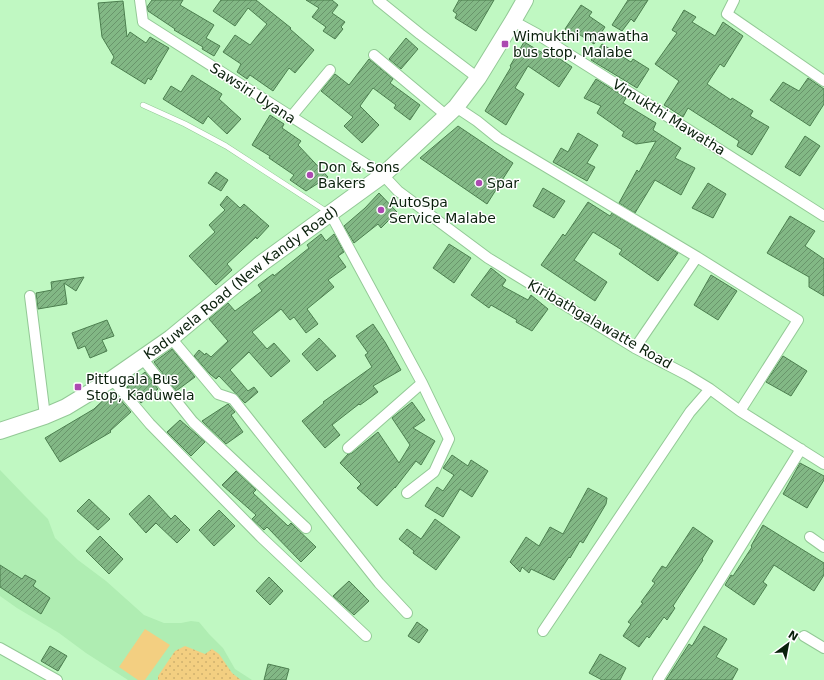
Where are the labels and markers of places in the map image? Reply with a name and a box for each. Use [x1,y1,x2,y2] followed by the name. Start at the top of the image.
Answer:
[513,28,649,60] place label: Wimukthi mawatha bus stop, Malabe
[500,39,510,49] marker: Wimukthi mawatha bus stop, Malabe
[318,159,400,191] place label: Don & Sons Bakers
[305,170,315,180] marker: Don & Sons Bakers
[487,175,519,191] place label: Spar
[474,178,484,188] marker: Spar
[389,194,496,226] place label: AutoSpa Service Malabe
[376,205,386,215] marker: AutoSpa Service Malabe
[86,371,195,403] place label: Pittugala Bus Stop, Kaduwela
[73,382,83,392] marker: Pittugala Bus Stop, Kaduwela

